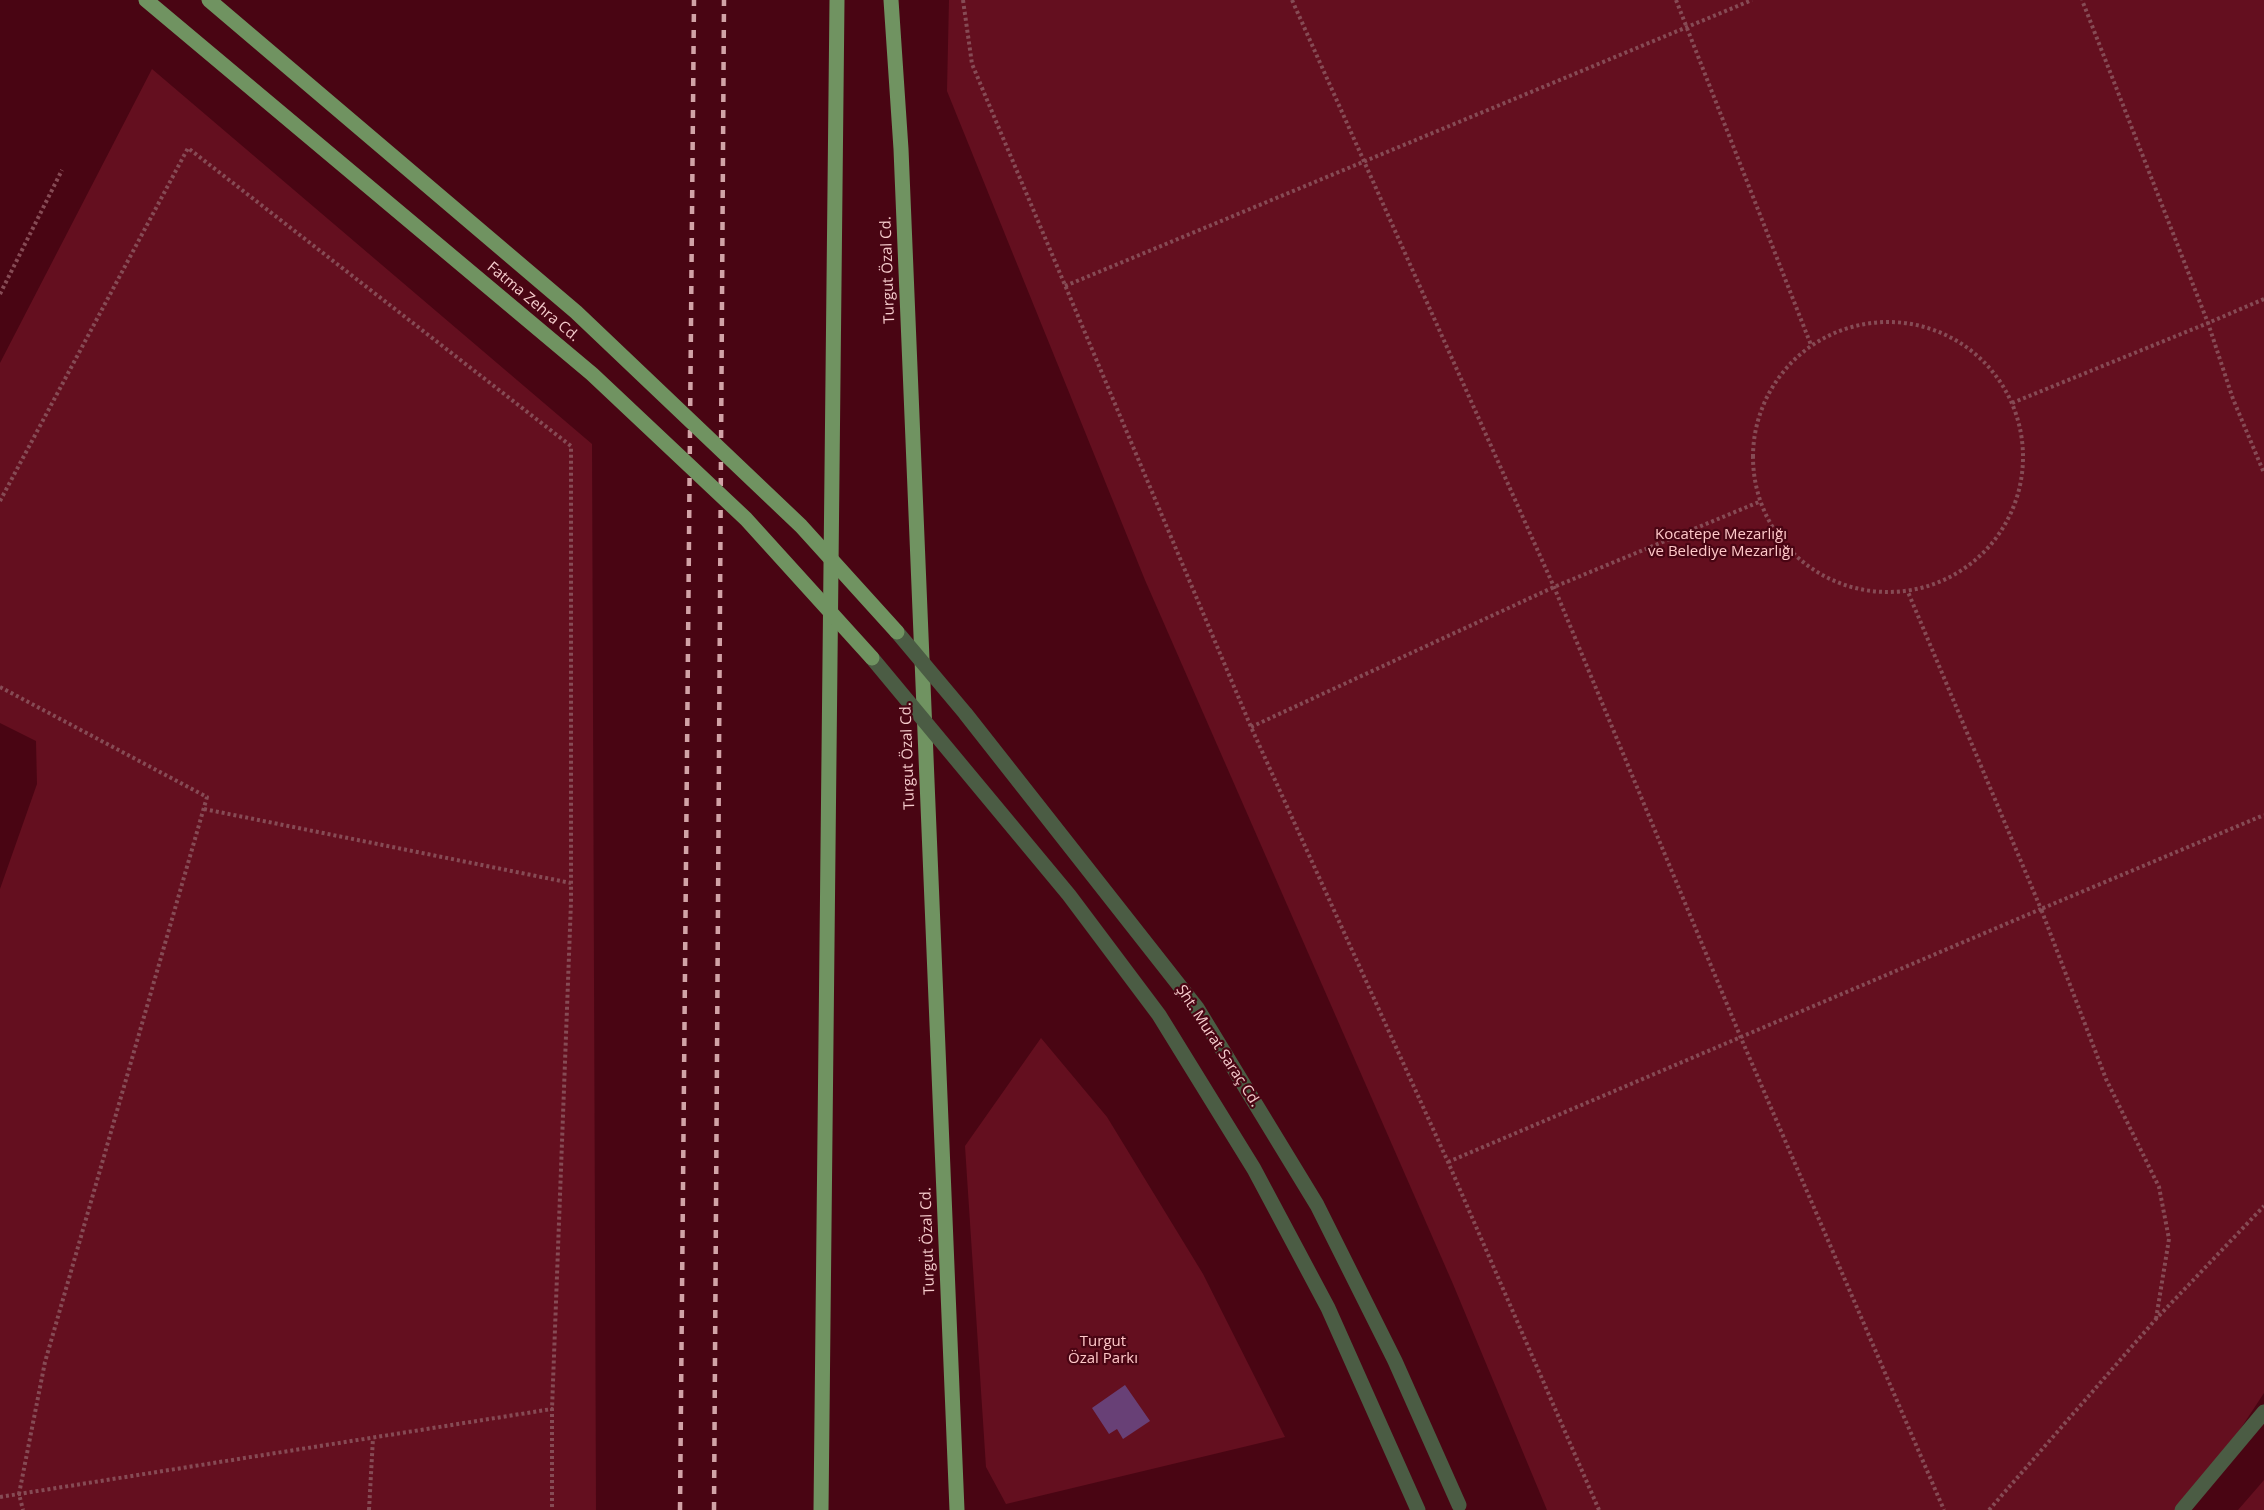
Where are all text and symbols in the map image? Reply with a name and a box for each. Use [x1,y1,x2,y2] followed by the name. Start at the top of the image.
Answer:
[877,216,899,324] street label: Turgut Özal Cd.
[483,258,583,346] street label: Fatma Zehra Cd.
[1648,526,1794,561] park label: Kocatepe Mezarlığı ve Belediye Mezarlığı
[897,702,919,810] street label: Turgut Özal Cd.
[1172,982,1264,1110] street label: Şht. Murat Saraç Cd.
[917,1187,939,1295] street label: Turgut Özal Cd.
[1068,1333,1138,1368] park label: Turgut Özal Parkı

